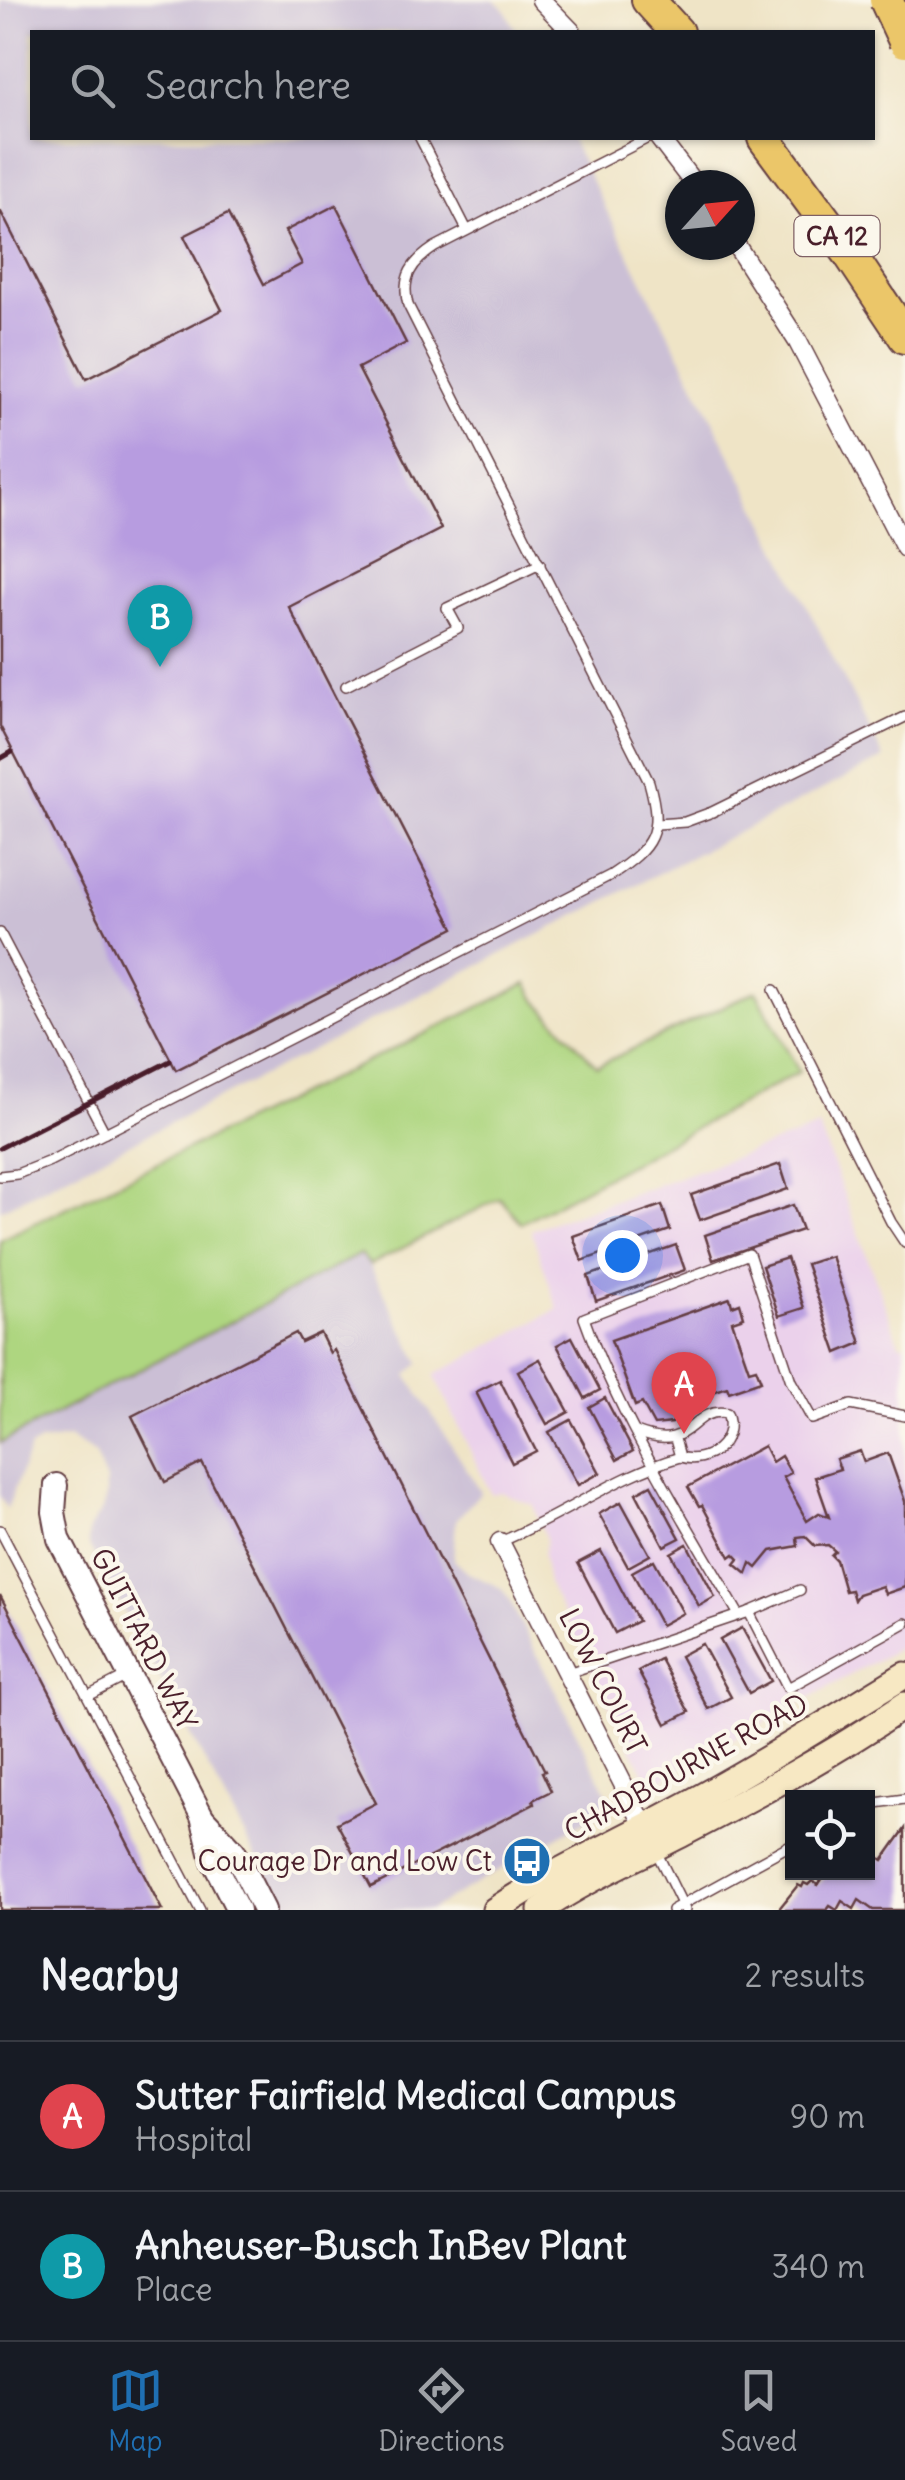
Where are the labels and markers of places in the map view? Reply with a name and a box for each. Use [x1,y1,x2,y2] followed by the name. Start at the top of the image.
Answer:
[128,584,192,667] pin: B
[652,1352,716,1434] pin: A
[501,1835,553,1887] bus stop icon: Courage Dr and Low Ct
[198,1843,492,1879] place label: Courage Dr and Low Ct

